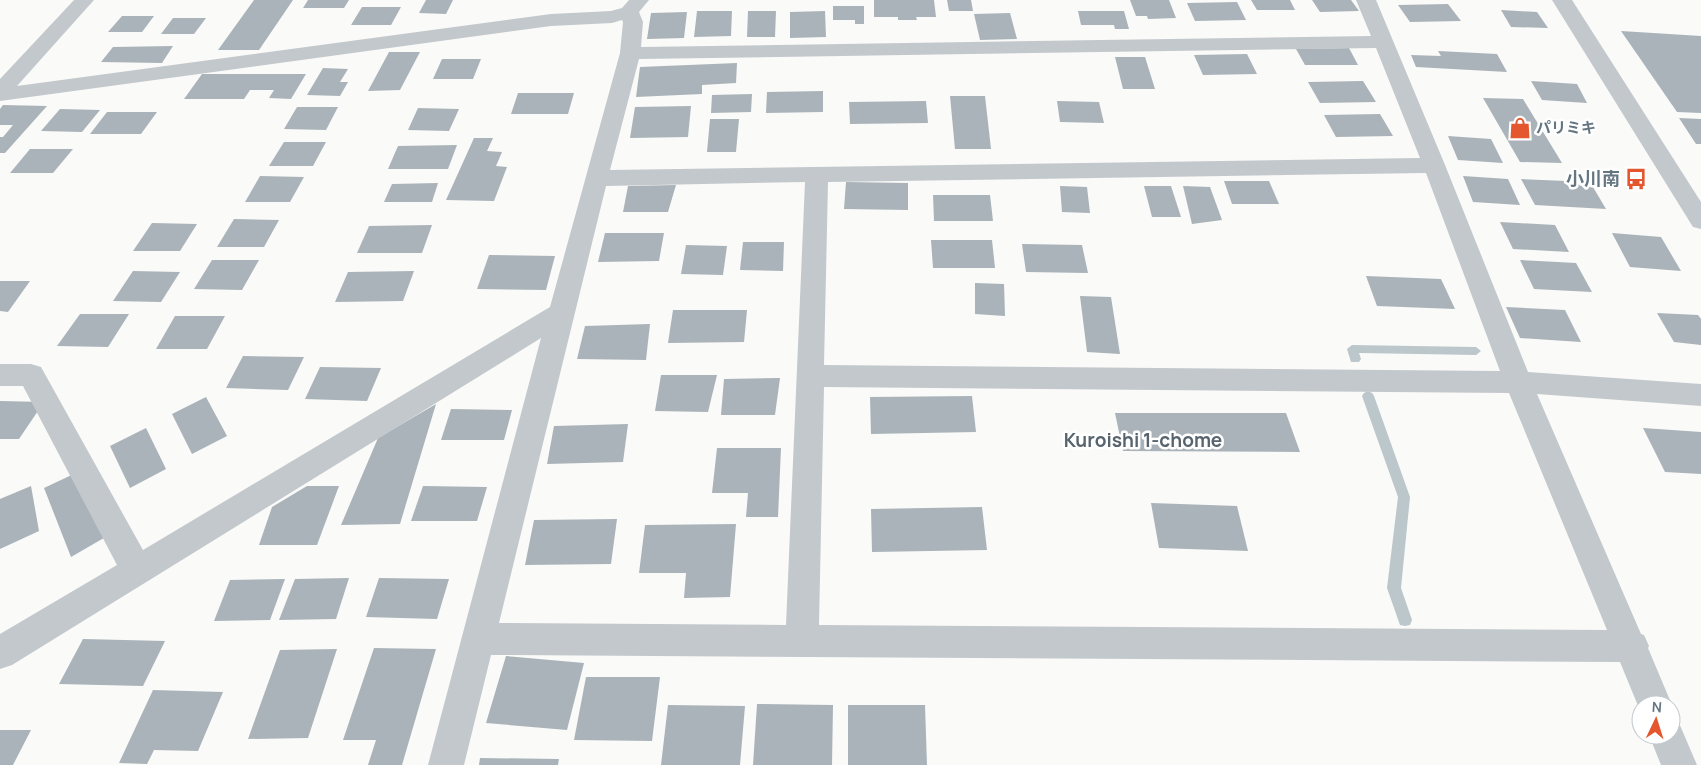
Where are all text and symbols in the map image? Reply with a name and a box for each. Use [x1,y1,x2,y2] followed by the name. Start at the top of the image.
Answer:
[1507,115,1533,141] shop icon: パリミキ
[1536,117,1596,138] place label: パリミキ
[1566,166,1620,190] place label: 小川南
[1623,166,1649,192] bus stop icon: 小川南
[1064,427,1222,453] district label: Kuroishi 1-chome
[1631,695,1681,745] north arrow
[1651,697,1663,716] text: N

